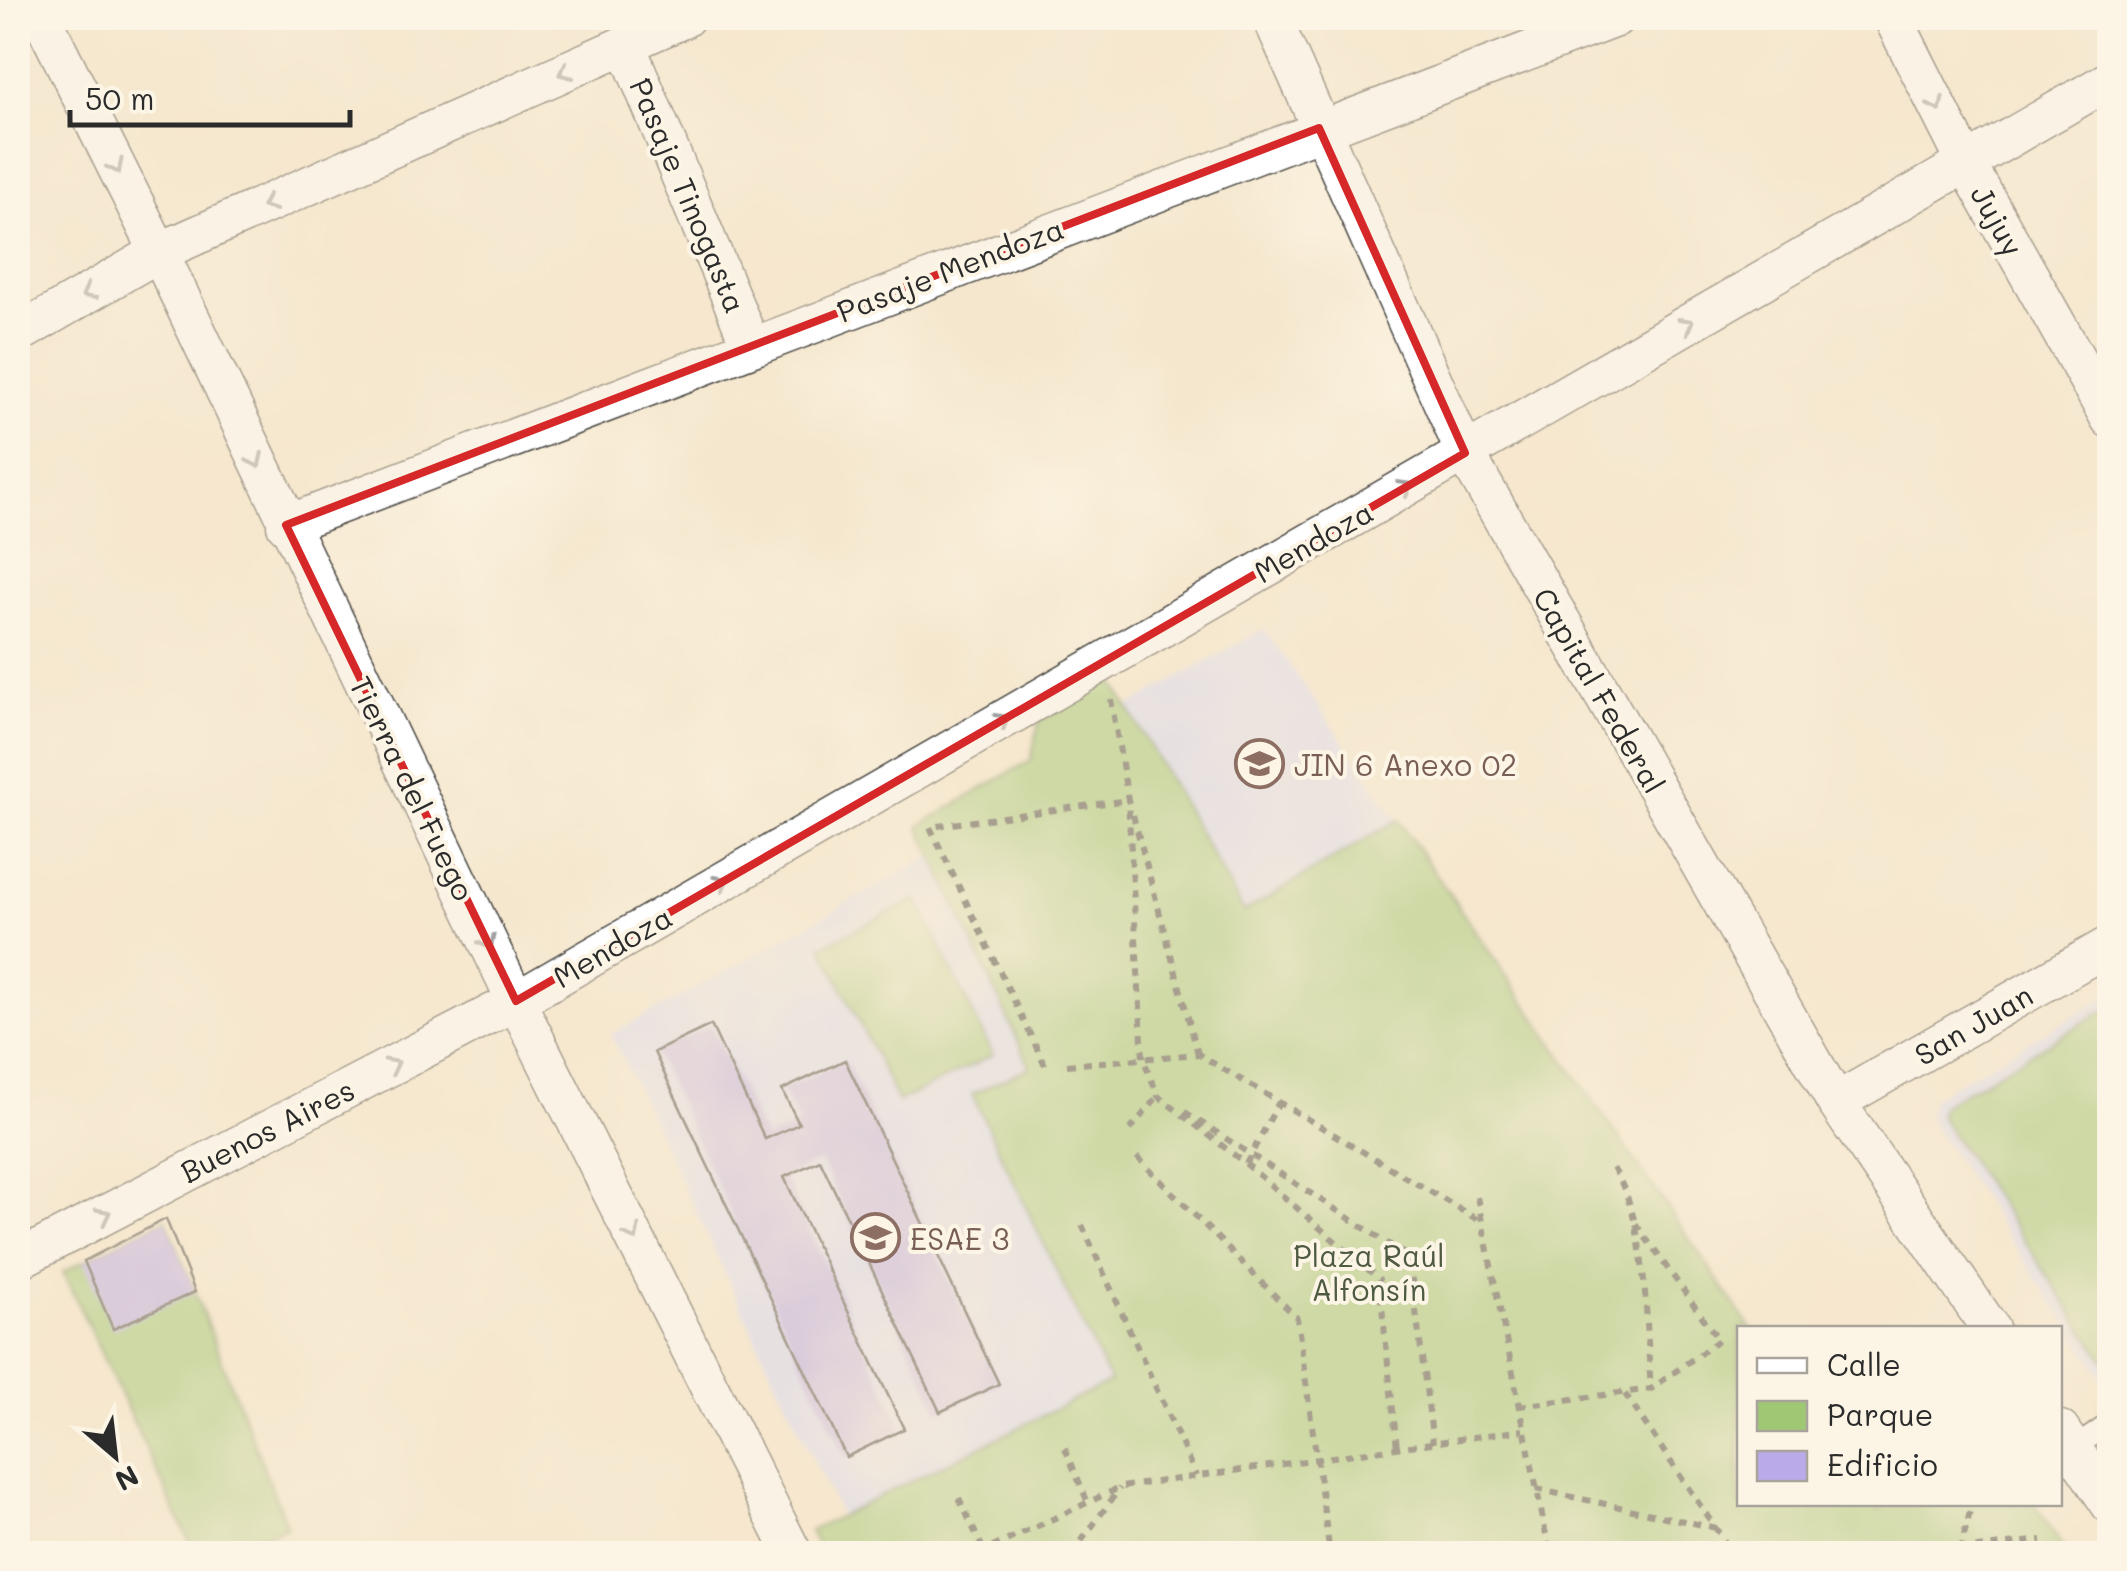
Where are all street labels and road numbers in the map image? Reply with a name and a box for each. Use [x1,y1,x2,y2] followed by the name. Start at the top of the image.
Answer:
[621,71,757,319] street label: Pasaje Tinogasta
[1962,177,2034,263] street label: Jujuy
[831,207,1069,331] street label: Pasaje Mendoza
[1246,491,1380,591] street label: Mendoza
[1525,580,1675,800] street label: Capital Federal
[341,669,485,907] street label: Tierra del Fuego
[545,896,679,996] street label: Mendoza
[1907,974,2039,1074] street label: San Juan
[173,1069,361,1191] street label: Buenos Aires

